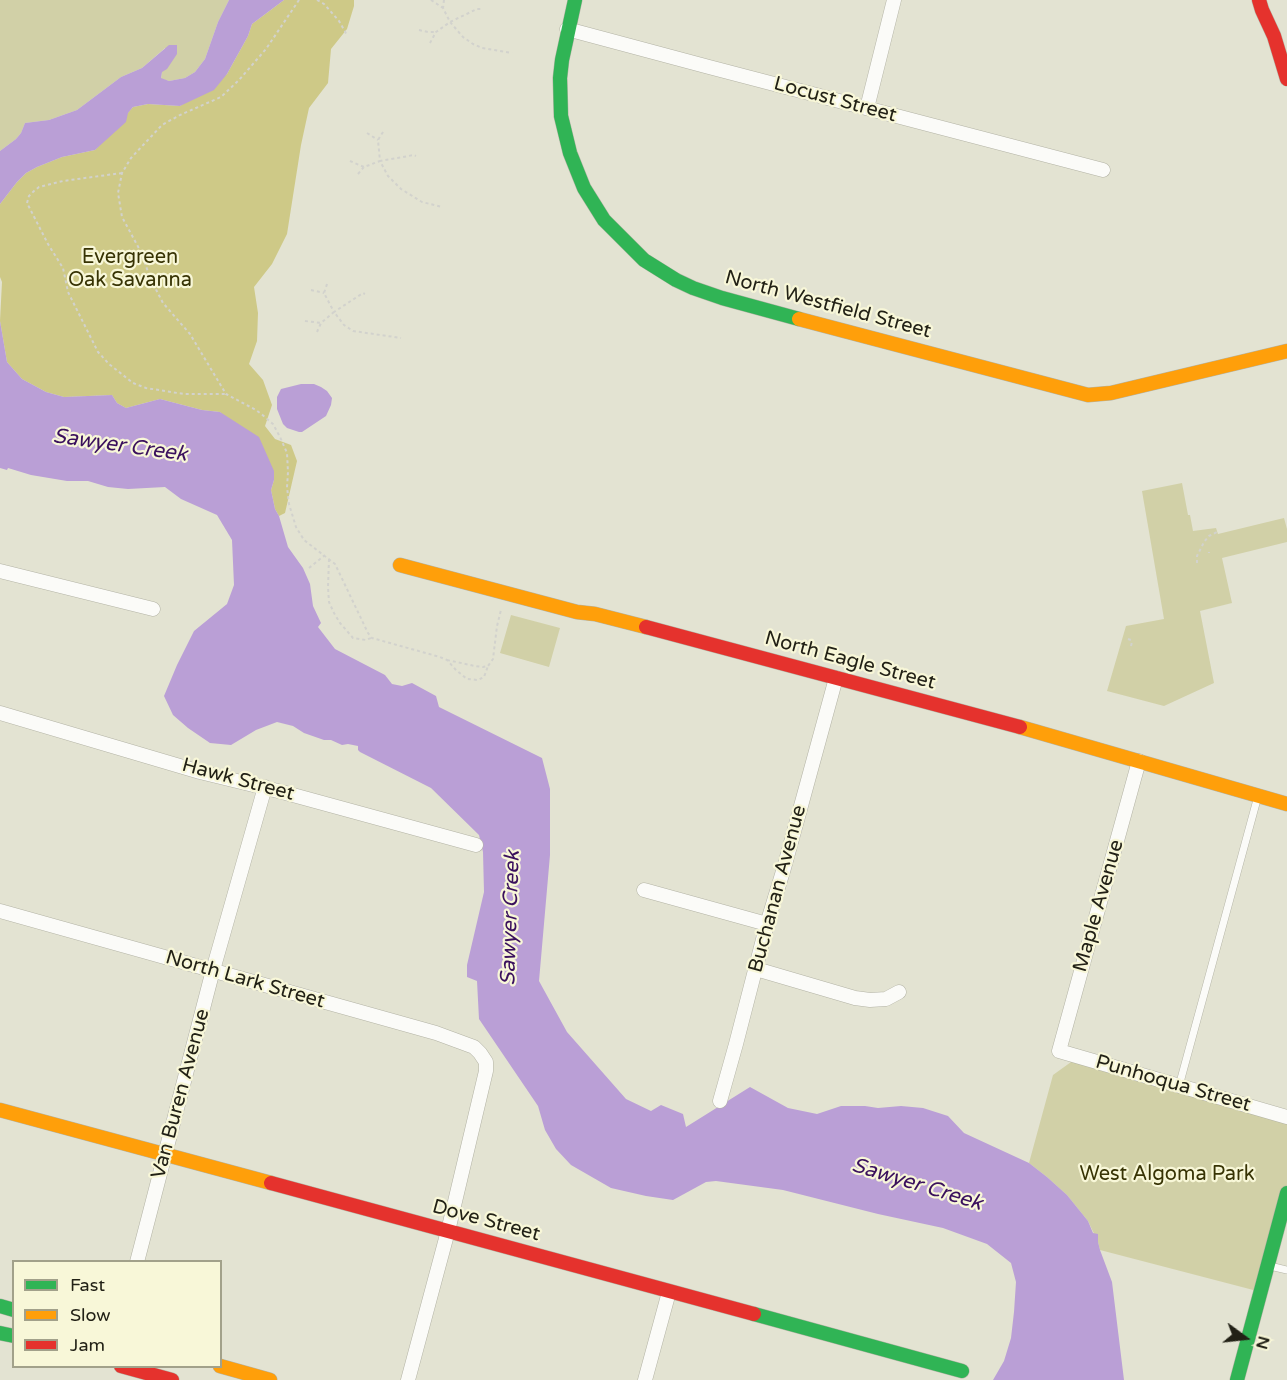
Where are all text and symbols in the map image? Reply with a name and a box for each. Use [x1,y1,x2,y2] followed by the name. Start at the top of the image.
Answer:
[771,72,899,128] street label: Locust Street
[68,246,192,293] park label: Evergreen Oak Savanna
[722,266,934,344] street label: North Westfield Street
[51,424,189,468] water label: Sawyer Creek
[762,627,938,695] street label: North Eagle Street
[179,753,297,807] street label: Hawk Street
[744,803,812,975] street label: Buchanan Avenue
[1069,837,1129,975] street label: Maple Avenue
[496,850,526,986] water label: Sawyer Creek
[163,946,327,1014] street label: North Lark Street
[147,1006,215,1182] street label: Van Buren Avenue
[1093,1050,1253,1118] street label: Punhoqua Street
[849,1153,985,1217] water label: Sawyer Creek
[1079,1163,1255,1187] park label: West Algoma Park
[429,1195,543,1247] street label: Dove Street
[12,1260,222,1368] legend
[70,1274,105,1296] text: Fast
[70,1304,111,1326] text: Slow
[1215,1308,1275,1368] north arrow
[70,1334,105,1356] text: Jam
[1251,1334,1274,1351] text: N

